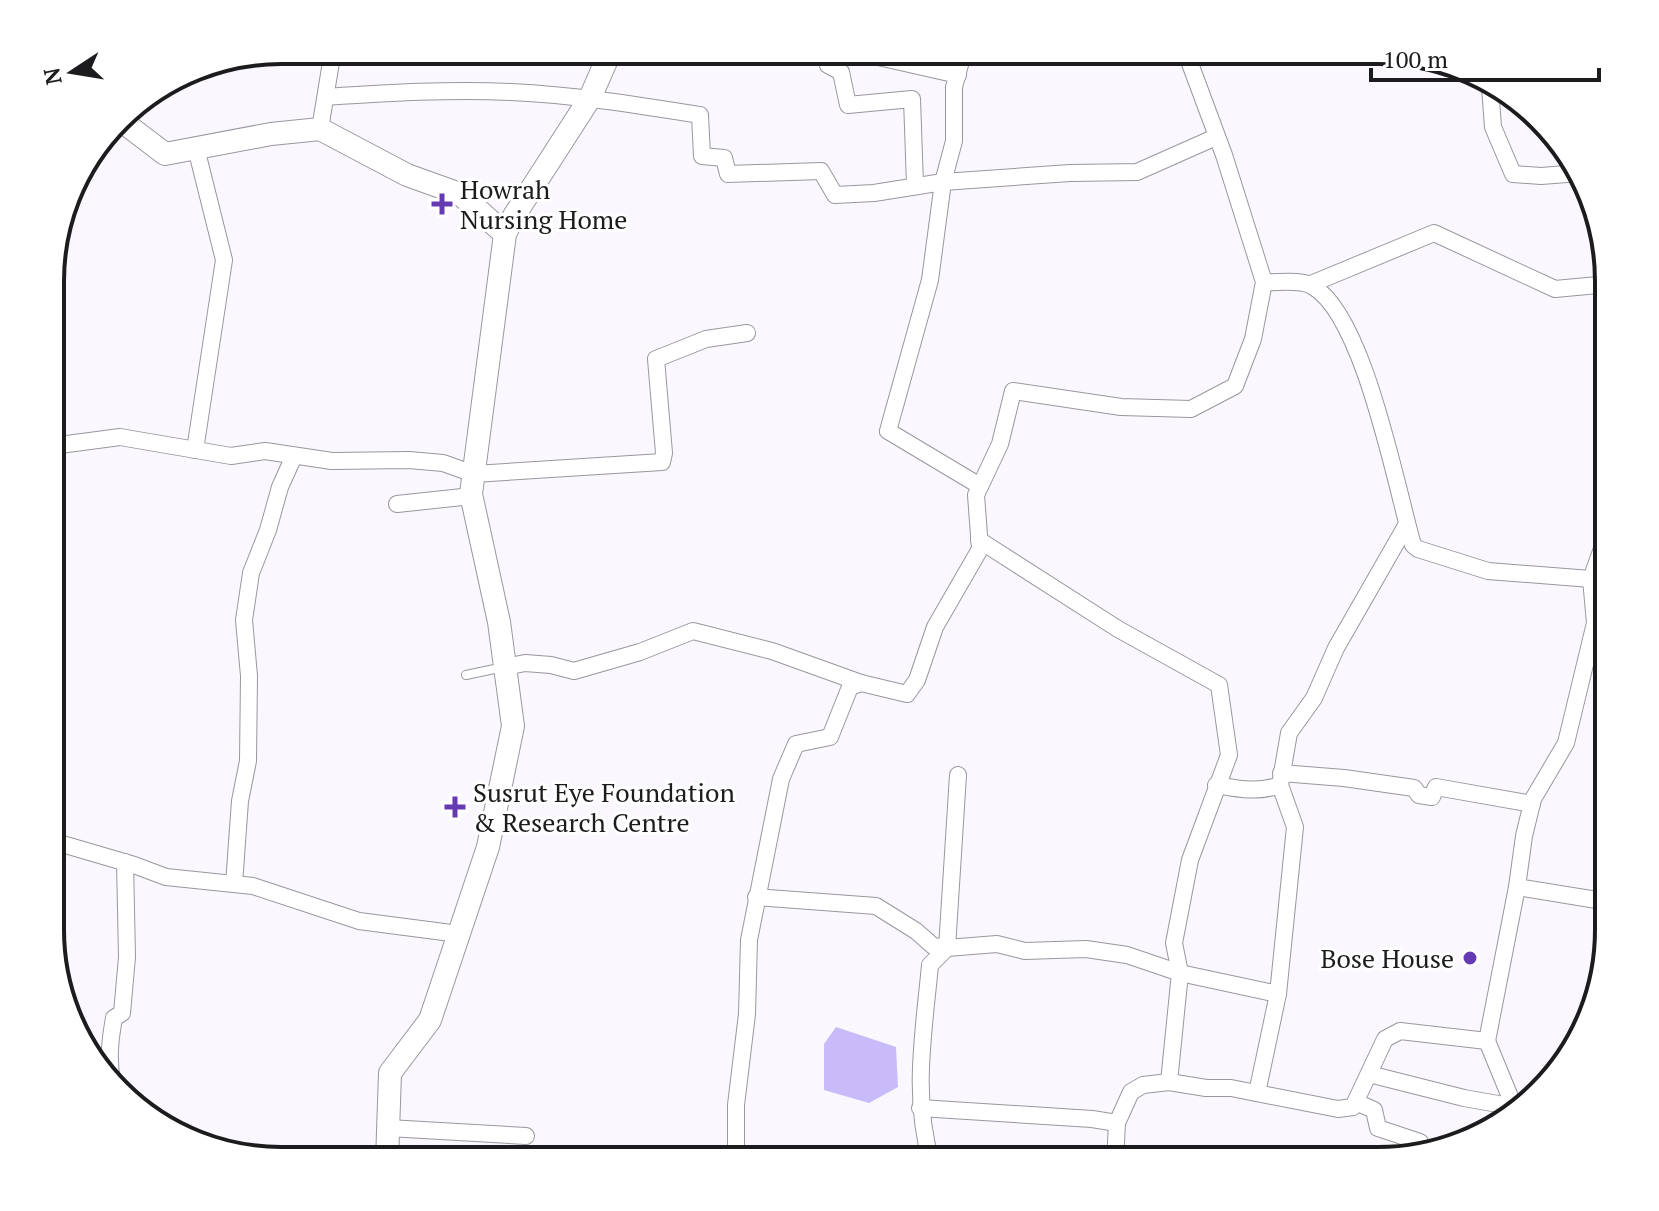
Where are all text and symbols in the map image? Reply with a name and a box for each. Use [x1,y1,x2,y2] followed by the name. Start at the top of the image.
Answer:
[32,32,112,112] north arrow
[1371,32,1599,82] scale bar
[1383,43,1448,75] text: 100 m
[36,65,68,87] text: N
[460,172,627,236] place label: Howrah Nursing Home
[431,193,453,215] marker: Howrah Nursing Home
[473,775,735,839] place label: Susrut Eye Foundation & Research Centre
[444,796,466,818] marker: Susrut Eye Foundation & Research Centre
[1320,941,1454,975] place label: Bose House
[1461,949,1479,967] marker: Bose House

